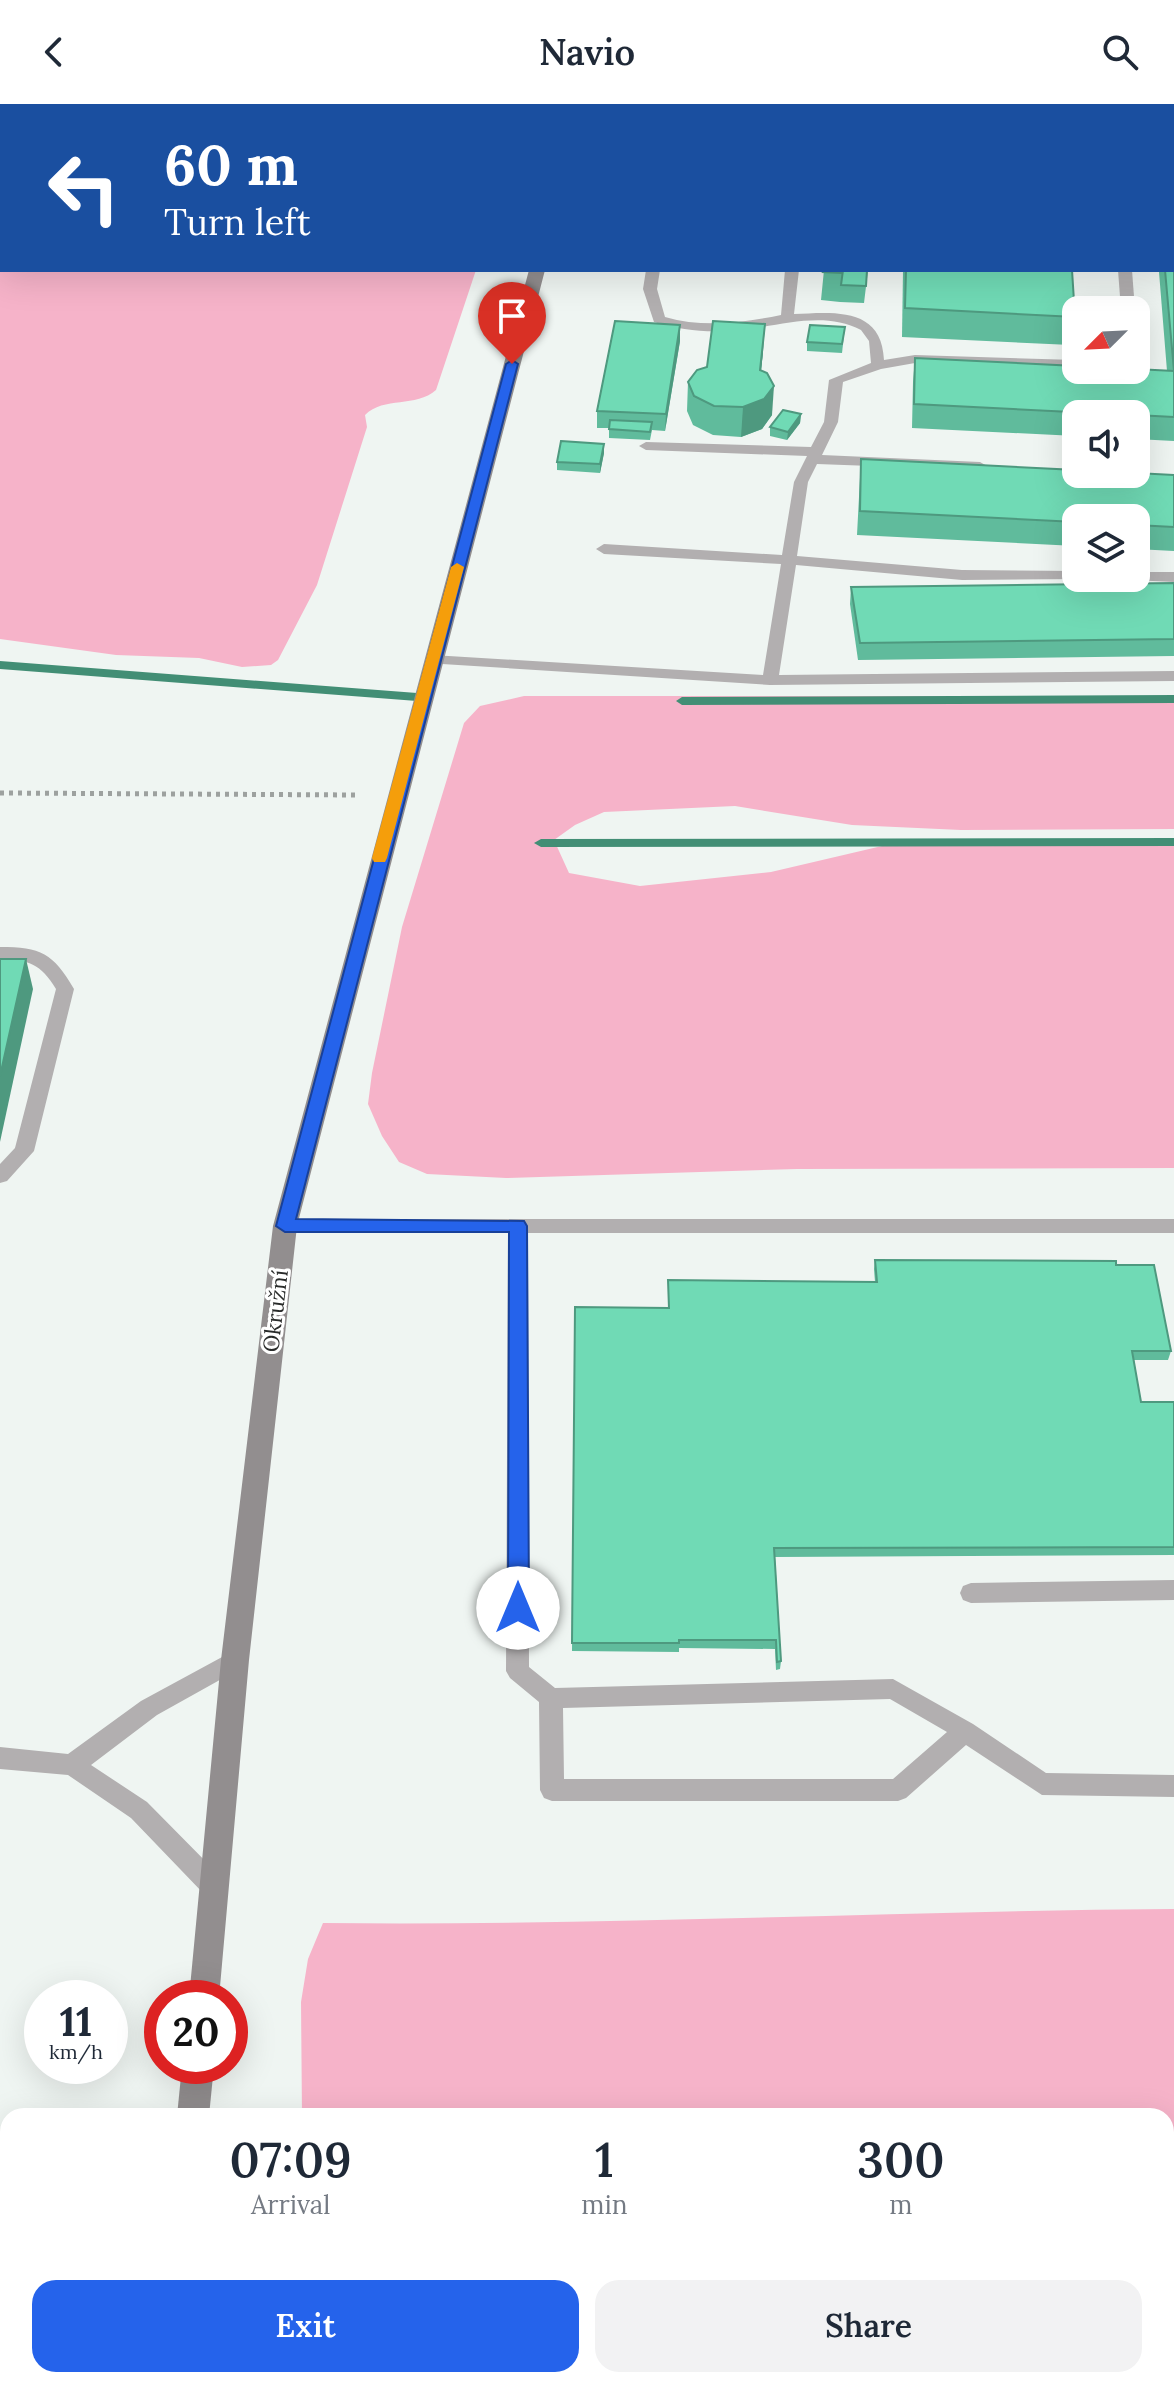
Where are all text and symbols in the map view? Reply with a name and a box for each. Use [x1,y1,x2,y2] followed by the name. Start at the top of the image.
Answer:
[539,29,635,75] text: Navio
[32,30,76,74] icon: back
[1098,30,1142,74] icon: search
[164,129,298,200] text: 60 m
[32,136,136,240] icon: left
[164,199,311,245] text: Turn left
[478,282,546,364] pin
[490,294,534,338] icon: arrive
[1062,296,1150,384] north arrow
[1062,296,1150,592] map controls
[1062,400,1150,488] button: sound
[1062,504,1150,592] button: layers
[256,1268,294,1354] street label: Okružní
[476,1566,560,1650] position arrow
[144,1980,248,2084] speed limit sign: 20
[60,1996,92,2047] text: 11
[49,2039,103,2064] text: km/h
[229,2129,352,2190] text: 07:09
[595,2129,614,2190] text: 1
[857,2129,945,2190] text: 300
[251,2188,330,2221] text: Arrival
[581,2188,628,2221] text: min
[889,2188,912,2221] text: m
[32,2280,579,2372] button: Exit
[595,2280,1142,2372] button: Share

